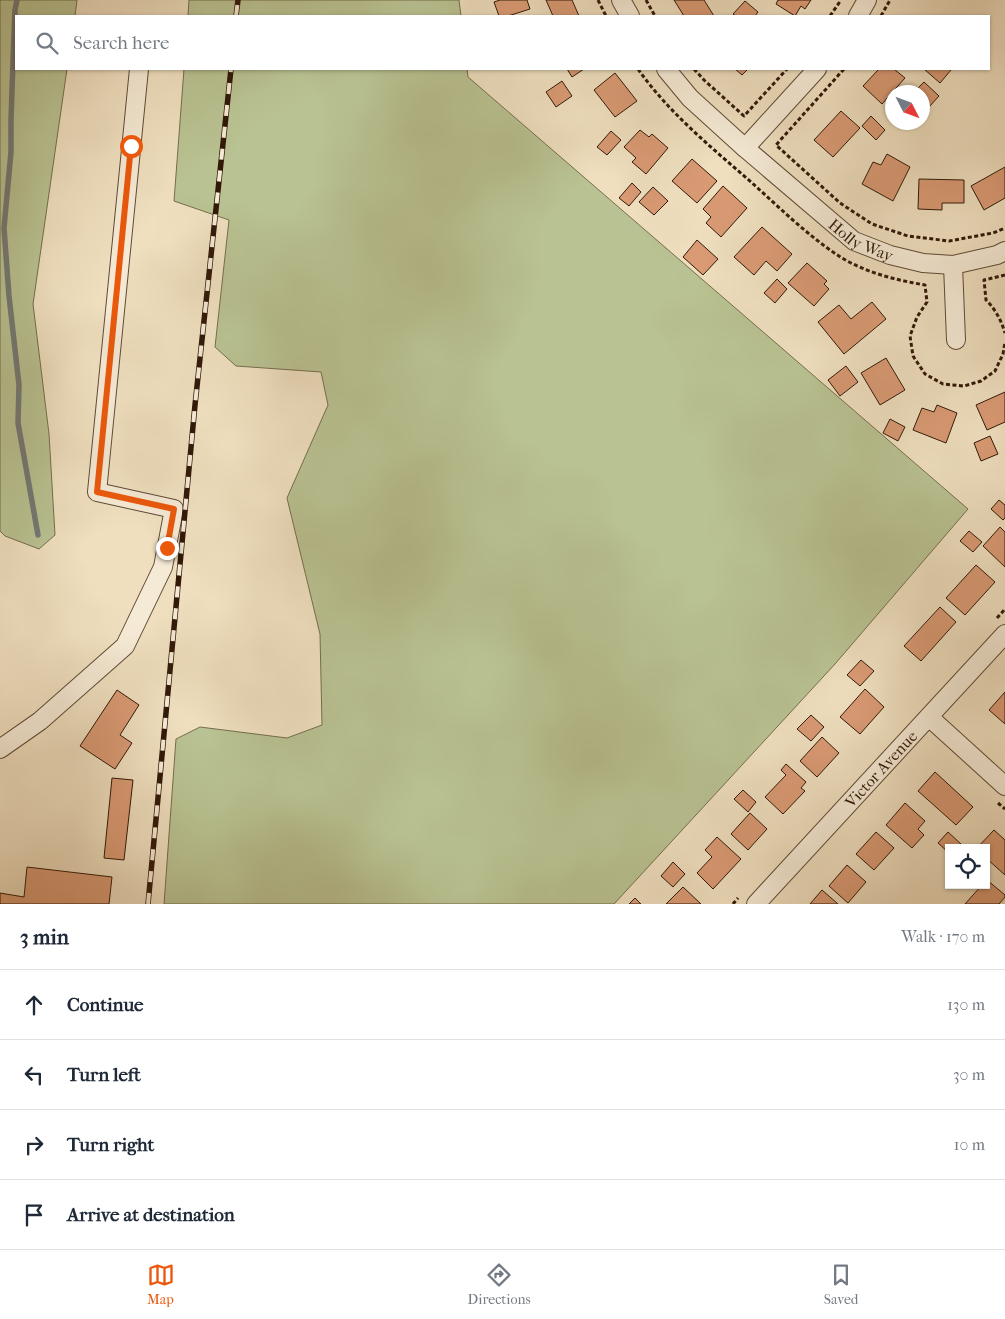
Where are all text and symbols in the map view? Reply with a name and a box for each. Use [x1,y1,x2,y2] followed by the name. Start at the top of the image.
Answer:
[15,15,990,70] search box
[33,29,61,57] icon: search
[73,32,169,54] text: Search here
[885,85,930,130] north arrow
[120,135,143,158] route start
[825,215,896,265] street label: Holly Way
[156,537,179,560] route end
[840,727,921,812] street label: Victor Avenue
[945,844,990,889] map controls
[945,844,990,889] button: locate
[20,925,69,949] text: 3 min
[901,927,985,946] text: Walk · 170 m
[20,991,48,1019] icon: ahead
[67,994,143,1016] text: Continue
[947,995,985,1014] text: 130 m
[20,1061,48,1089] icon: left
[67,1064,141,1086] text: Turn left
[953,1065,985,1084] text: 30 m
[20,1131,48,1159] icon: right
[67,1134,154,1156] text: Turn right
[954,1135,985,1154] text: 10 m
[20,1201,48,1229] icon: arrive
[67,1204,235,1226] text: Arrive at destination
[147,1261,175,1308] tab: Map
[468,1261,531,1308] tab: Directions
[824,1261,858,1308] tab: Saved

